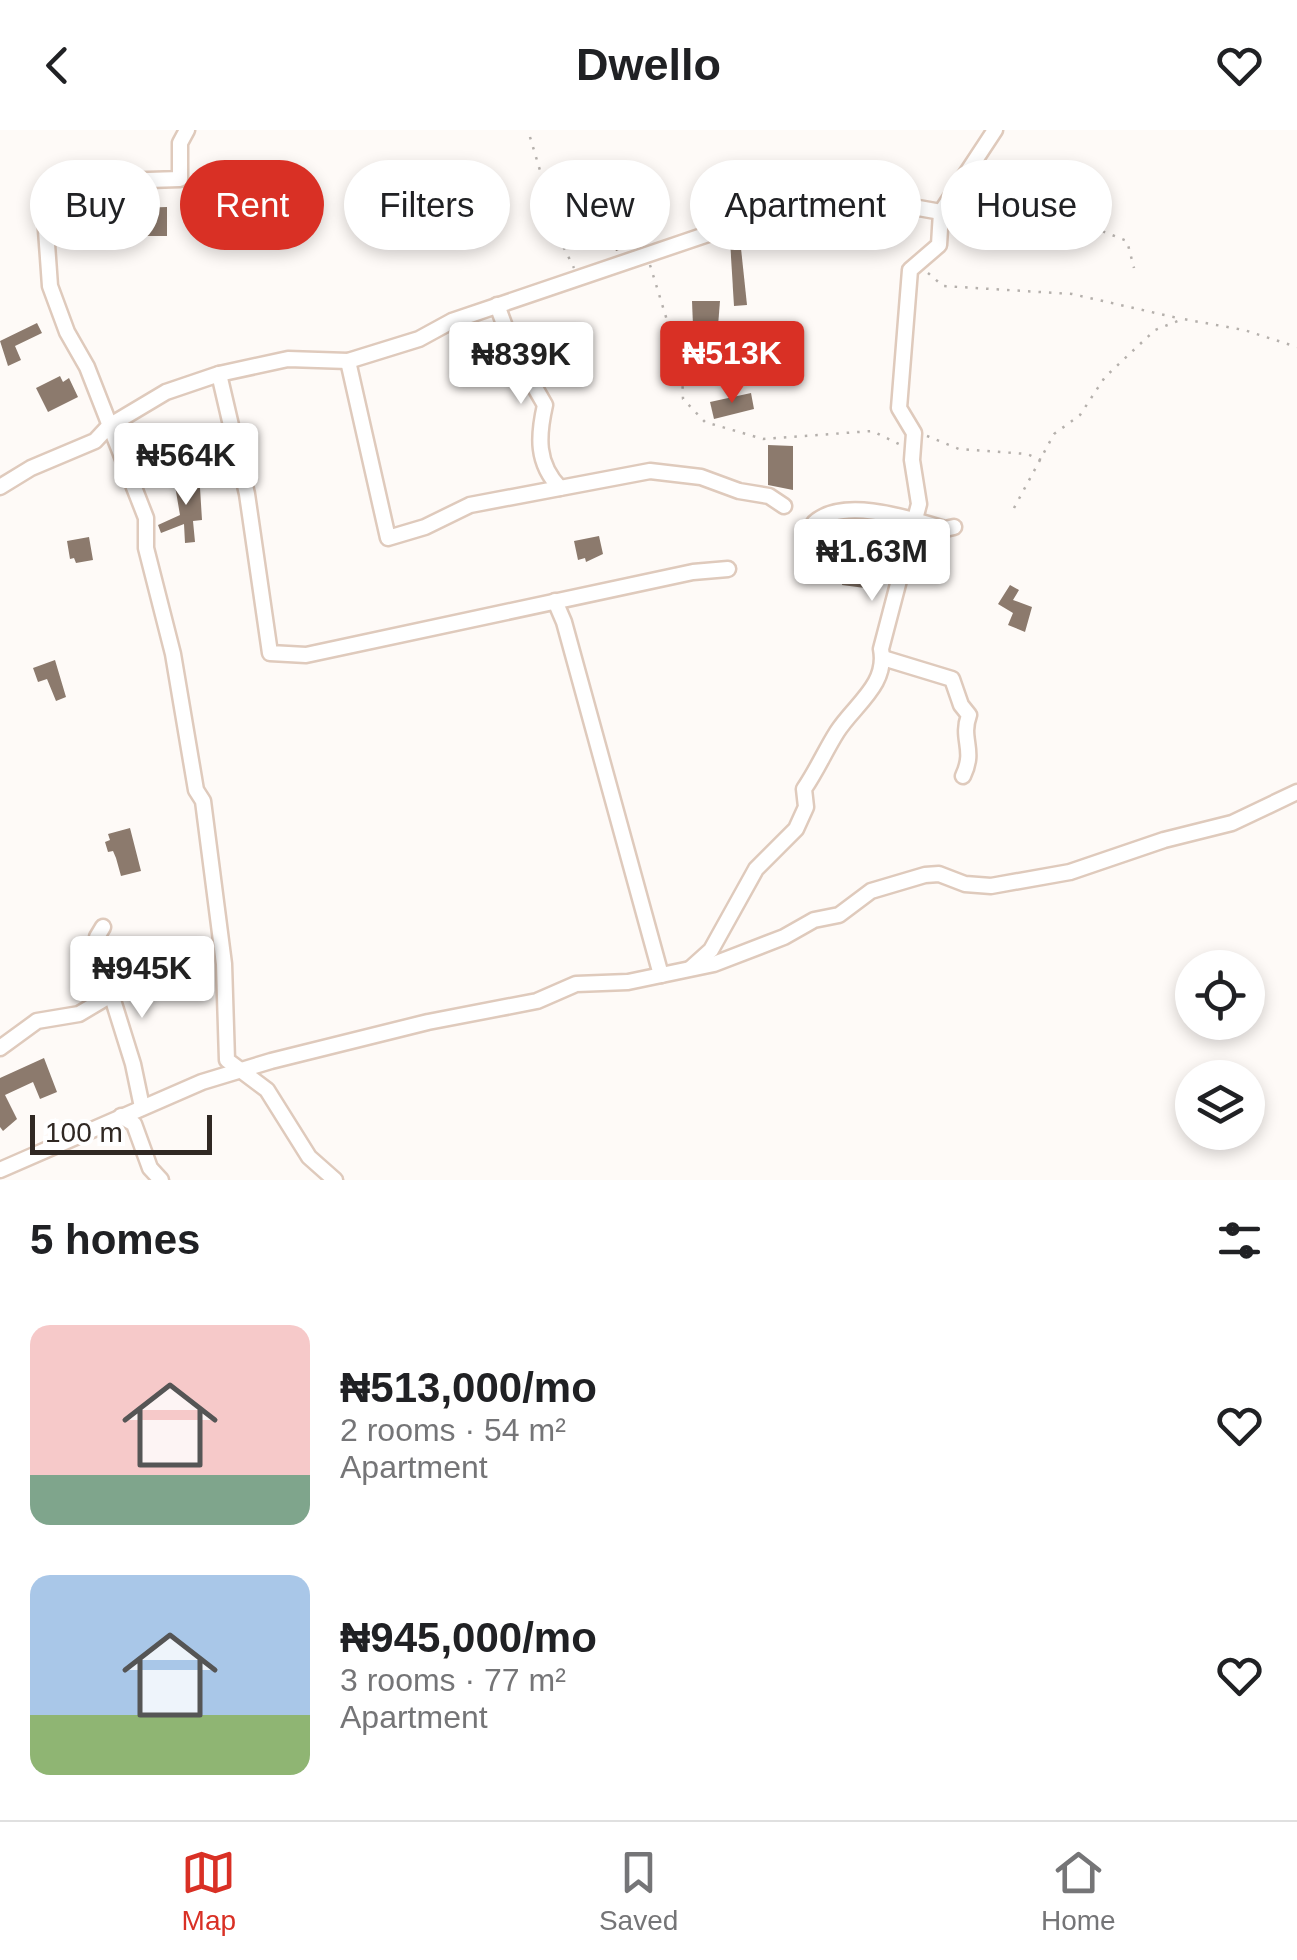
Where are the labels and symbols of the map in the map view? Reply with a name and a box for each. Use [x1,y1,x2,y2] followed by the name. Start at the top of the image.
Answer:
[662,321,802,406] pin: ₦513K
[451,322,591,407] pin: ₦839K
[116,423,256,508] pin: ₦564K
[791,519,953,604] pin: ₦1.63M
[72,936,212,1021] pin: ₦945K
[30,1110,212,1154] scale bar

